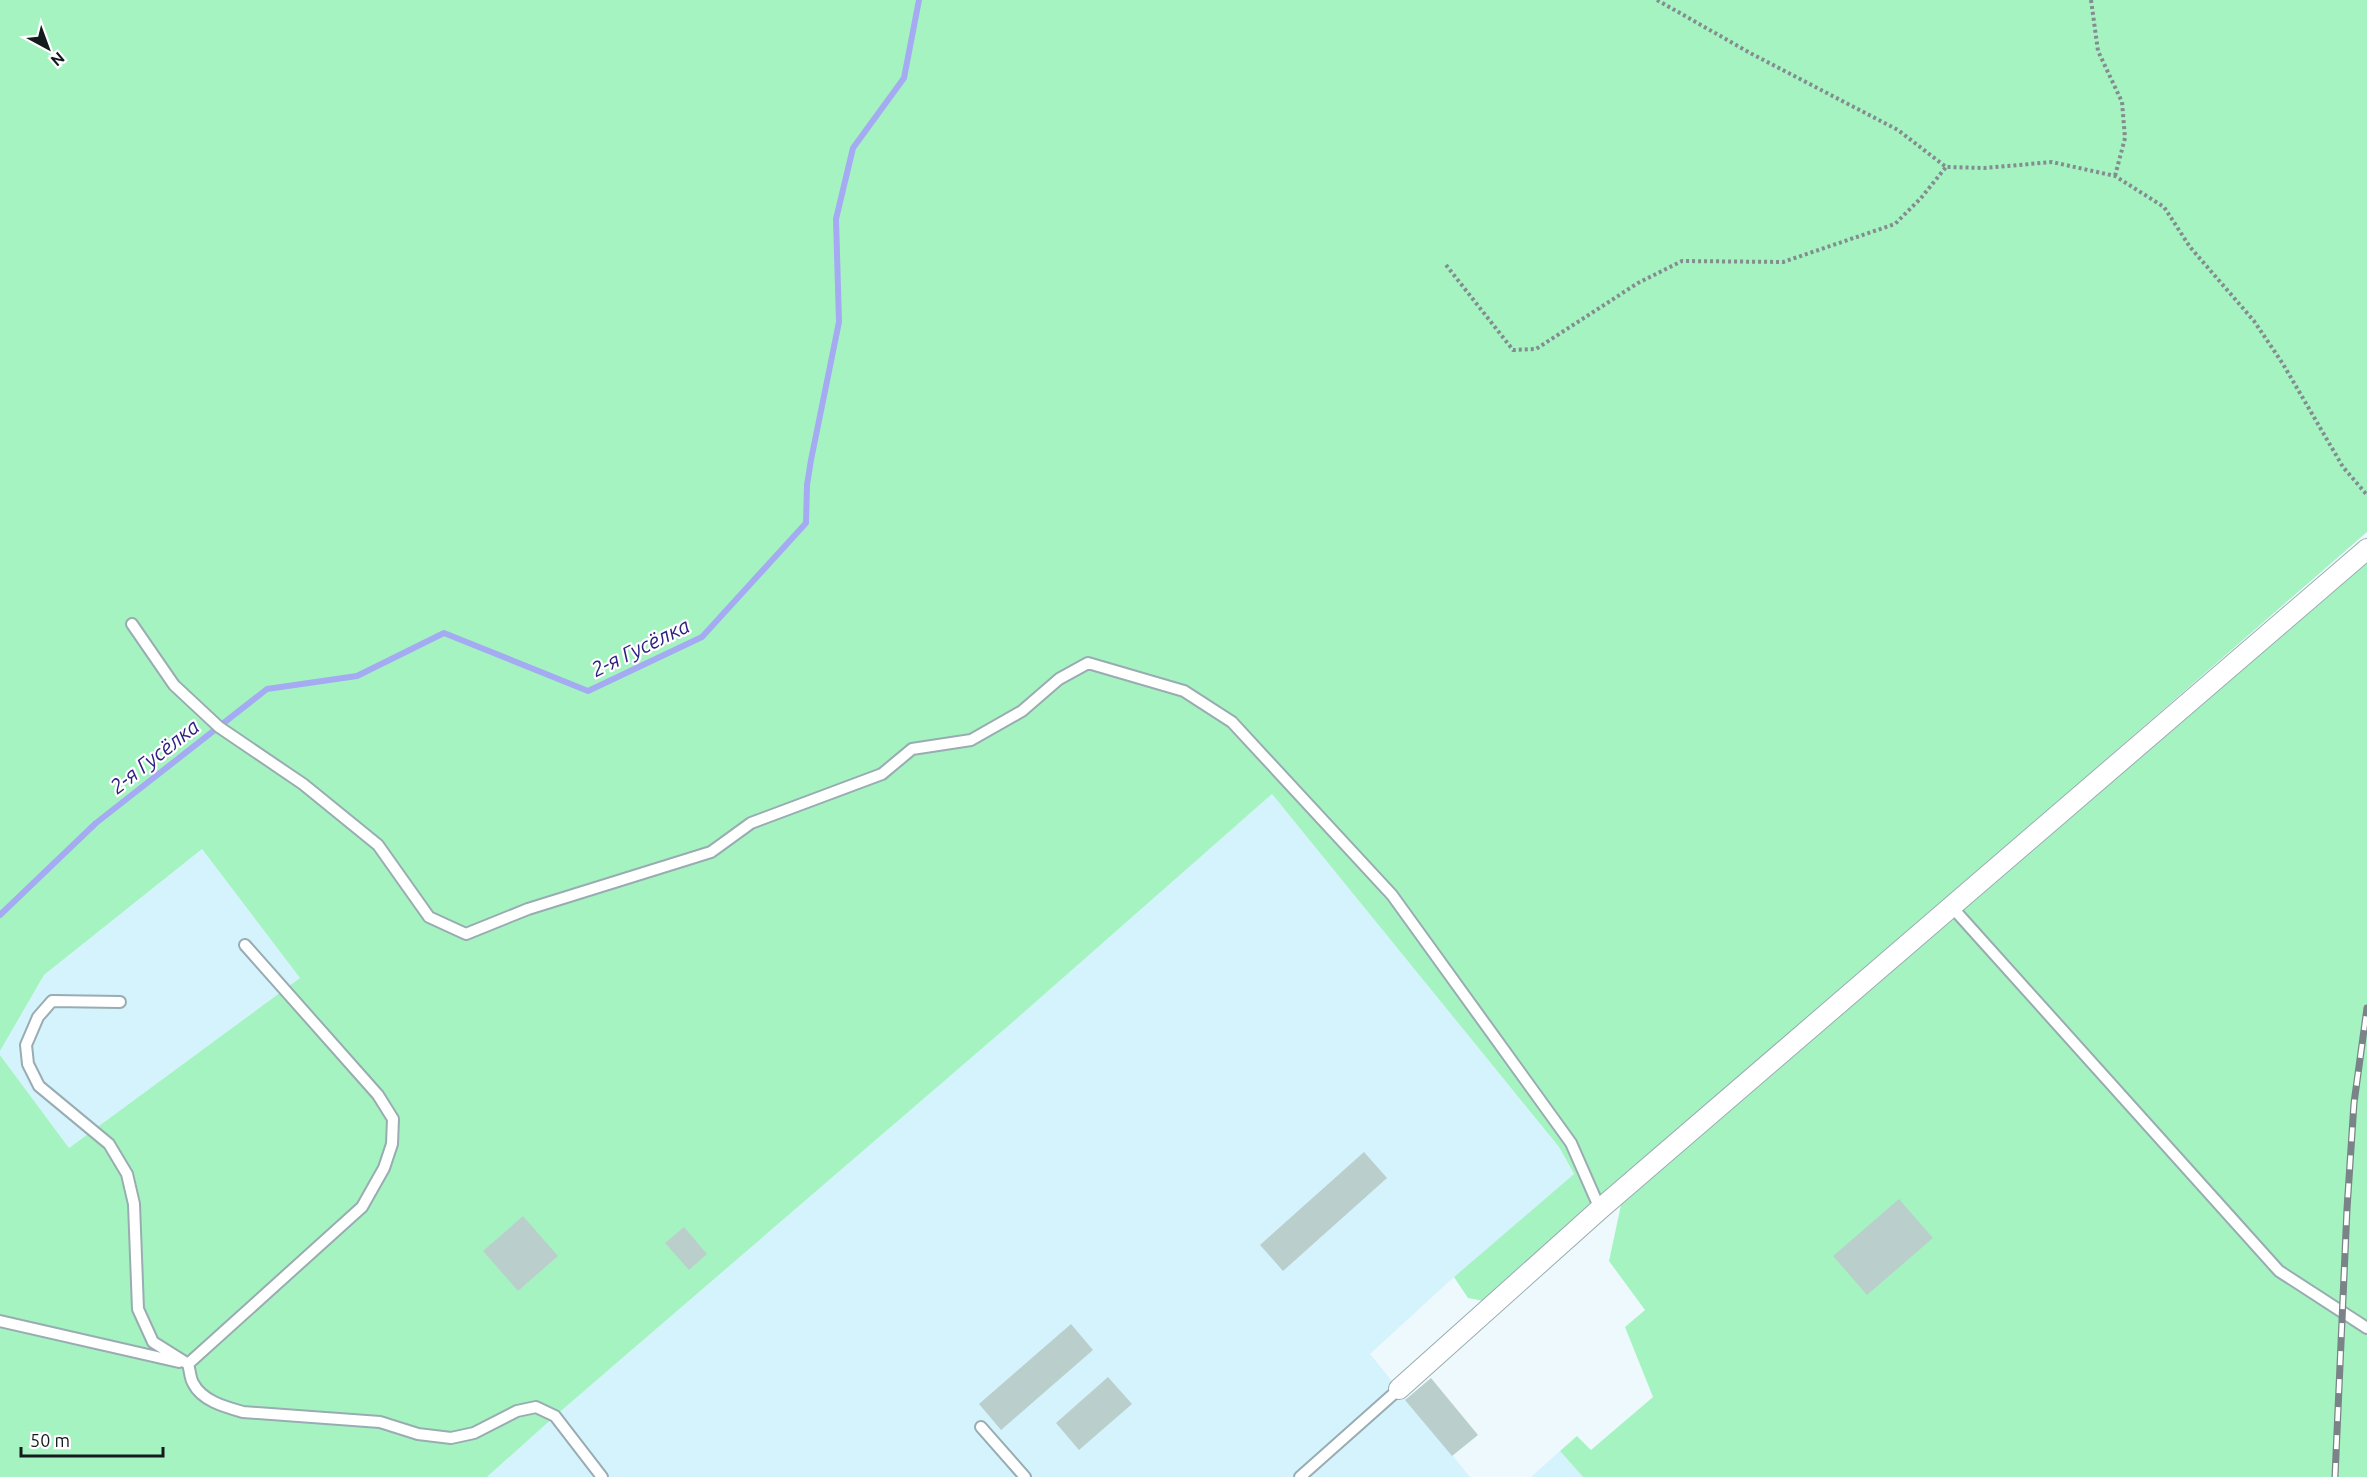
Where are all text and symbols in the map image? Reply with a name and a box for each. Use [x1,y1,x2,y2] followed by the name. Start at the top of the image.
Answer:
[18,18,78,78] north arrow
[47,49,68,70] text: N
[587,613,693,681] water label: 2-я Гусёлка
[105,714,203,798] water label: 2-я Гусёлка
[21,1420,164,1458] scale bar
[30,1430,70,1450] text: 50 m

